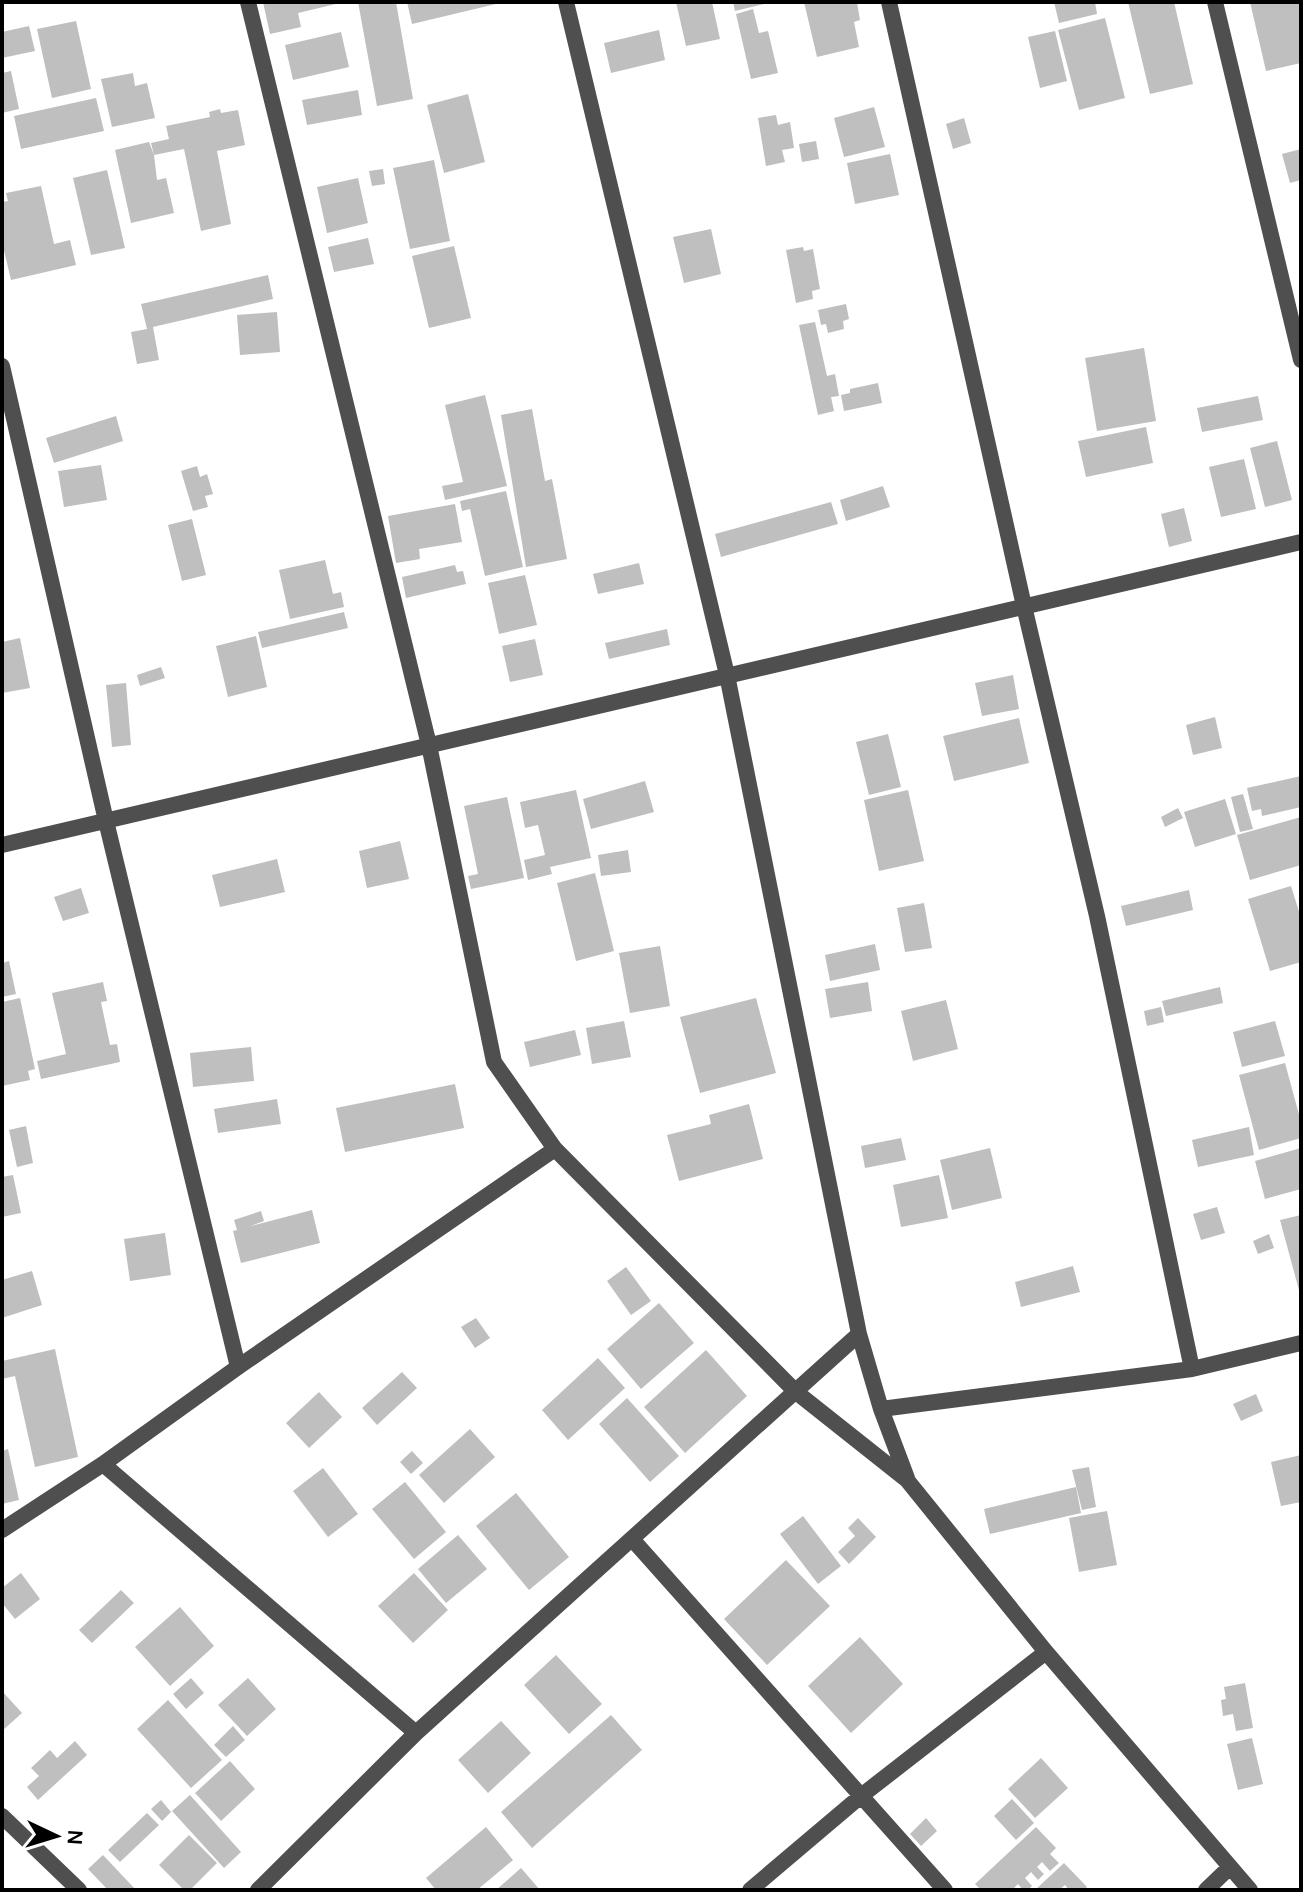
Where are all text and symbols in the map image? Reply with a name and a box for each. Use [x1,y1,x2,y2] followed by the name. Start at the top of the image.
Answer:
[16,1796,96,1876] north arrow
[61,1829,88,1846] text: N

